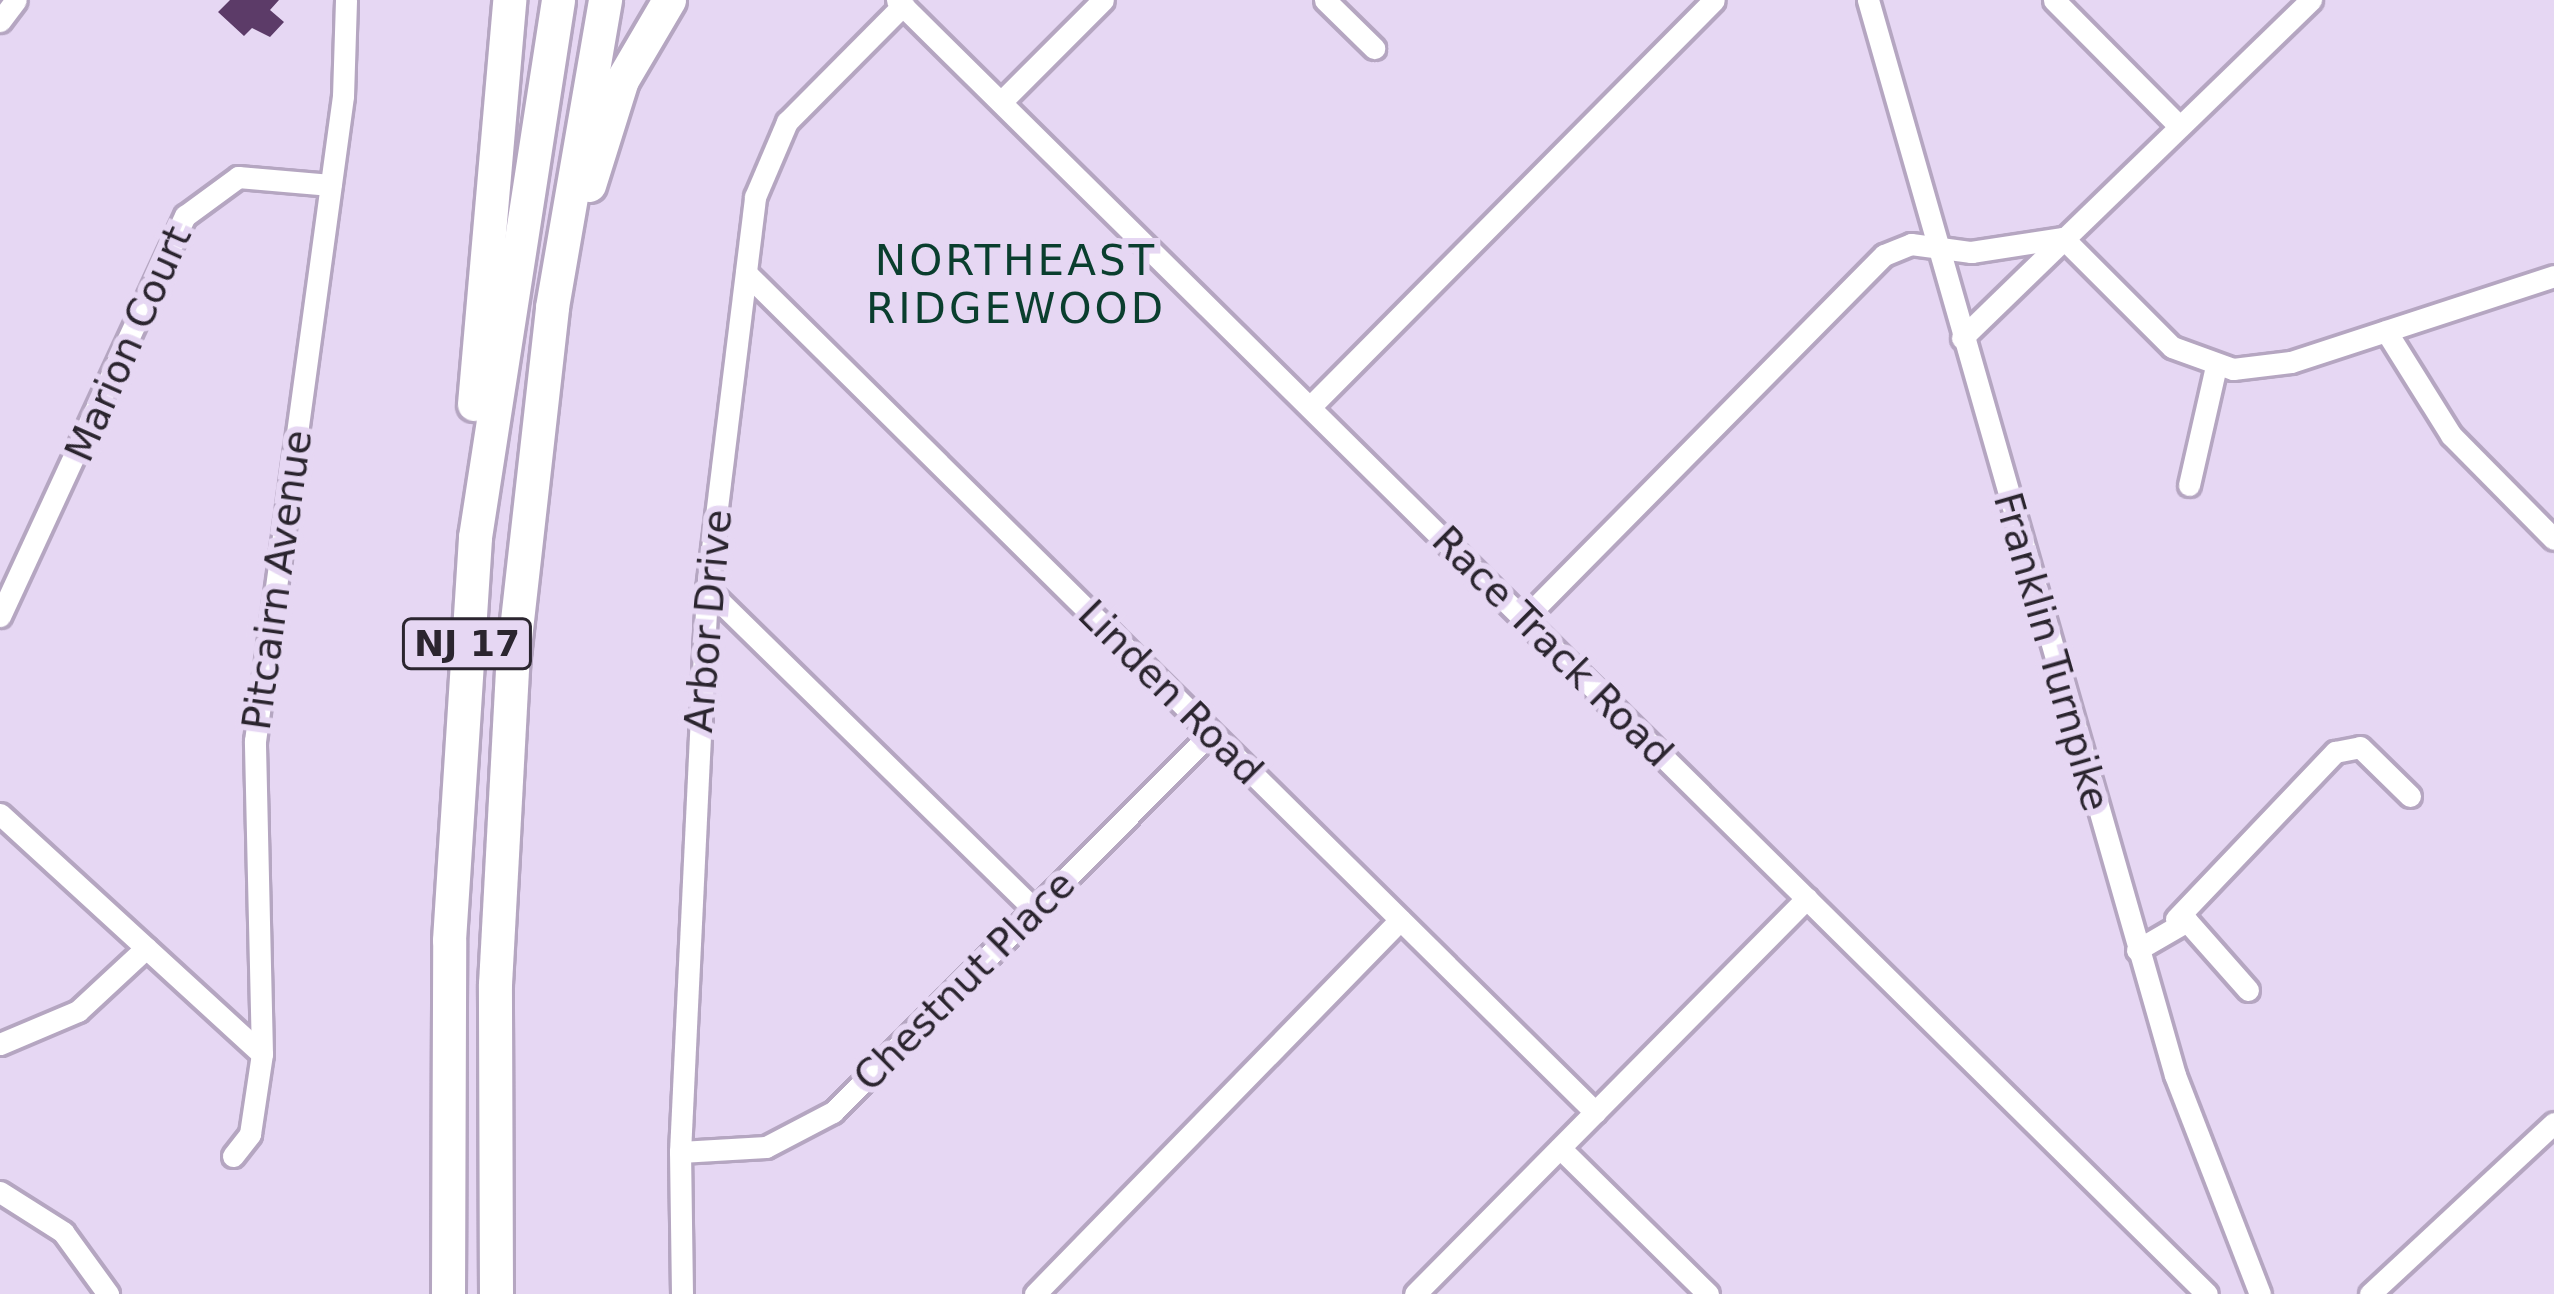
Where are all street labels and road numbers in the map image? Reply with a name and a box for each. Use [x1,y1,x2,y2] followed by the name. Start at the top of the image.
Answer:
[56,219,202,469] street label: Marion Court
[234,427,322,733] street label: Pitcairn Avenue
[1983,487,2119,817] street label: Franklin Turnpike
[676,508,742,734] street label: Arbor Drive
[1422,517,1682,777] street label: Race Track Road
[1068,591,1272,795] street label: Linden Road
[401,614,533,674] road number: NJ 17
[845,861,1085,1101] street label: Chestnut Place

